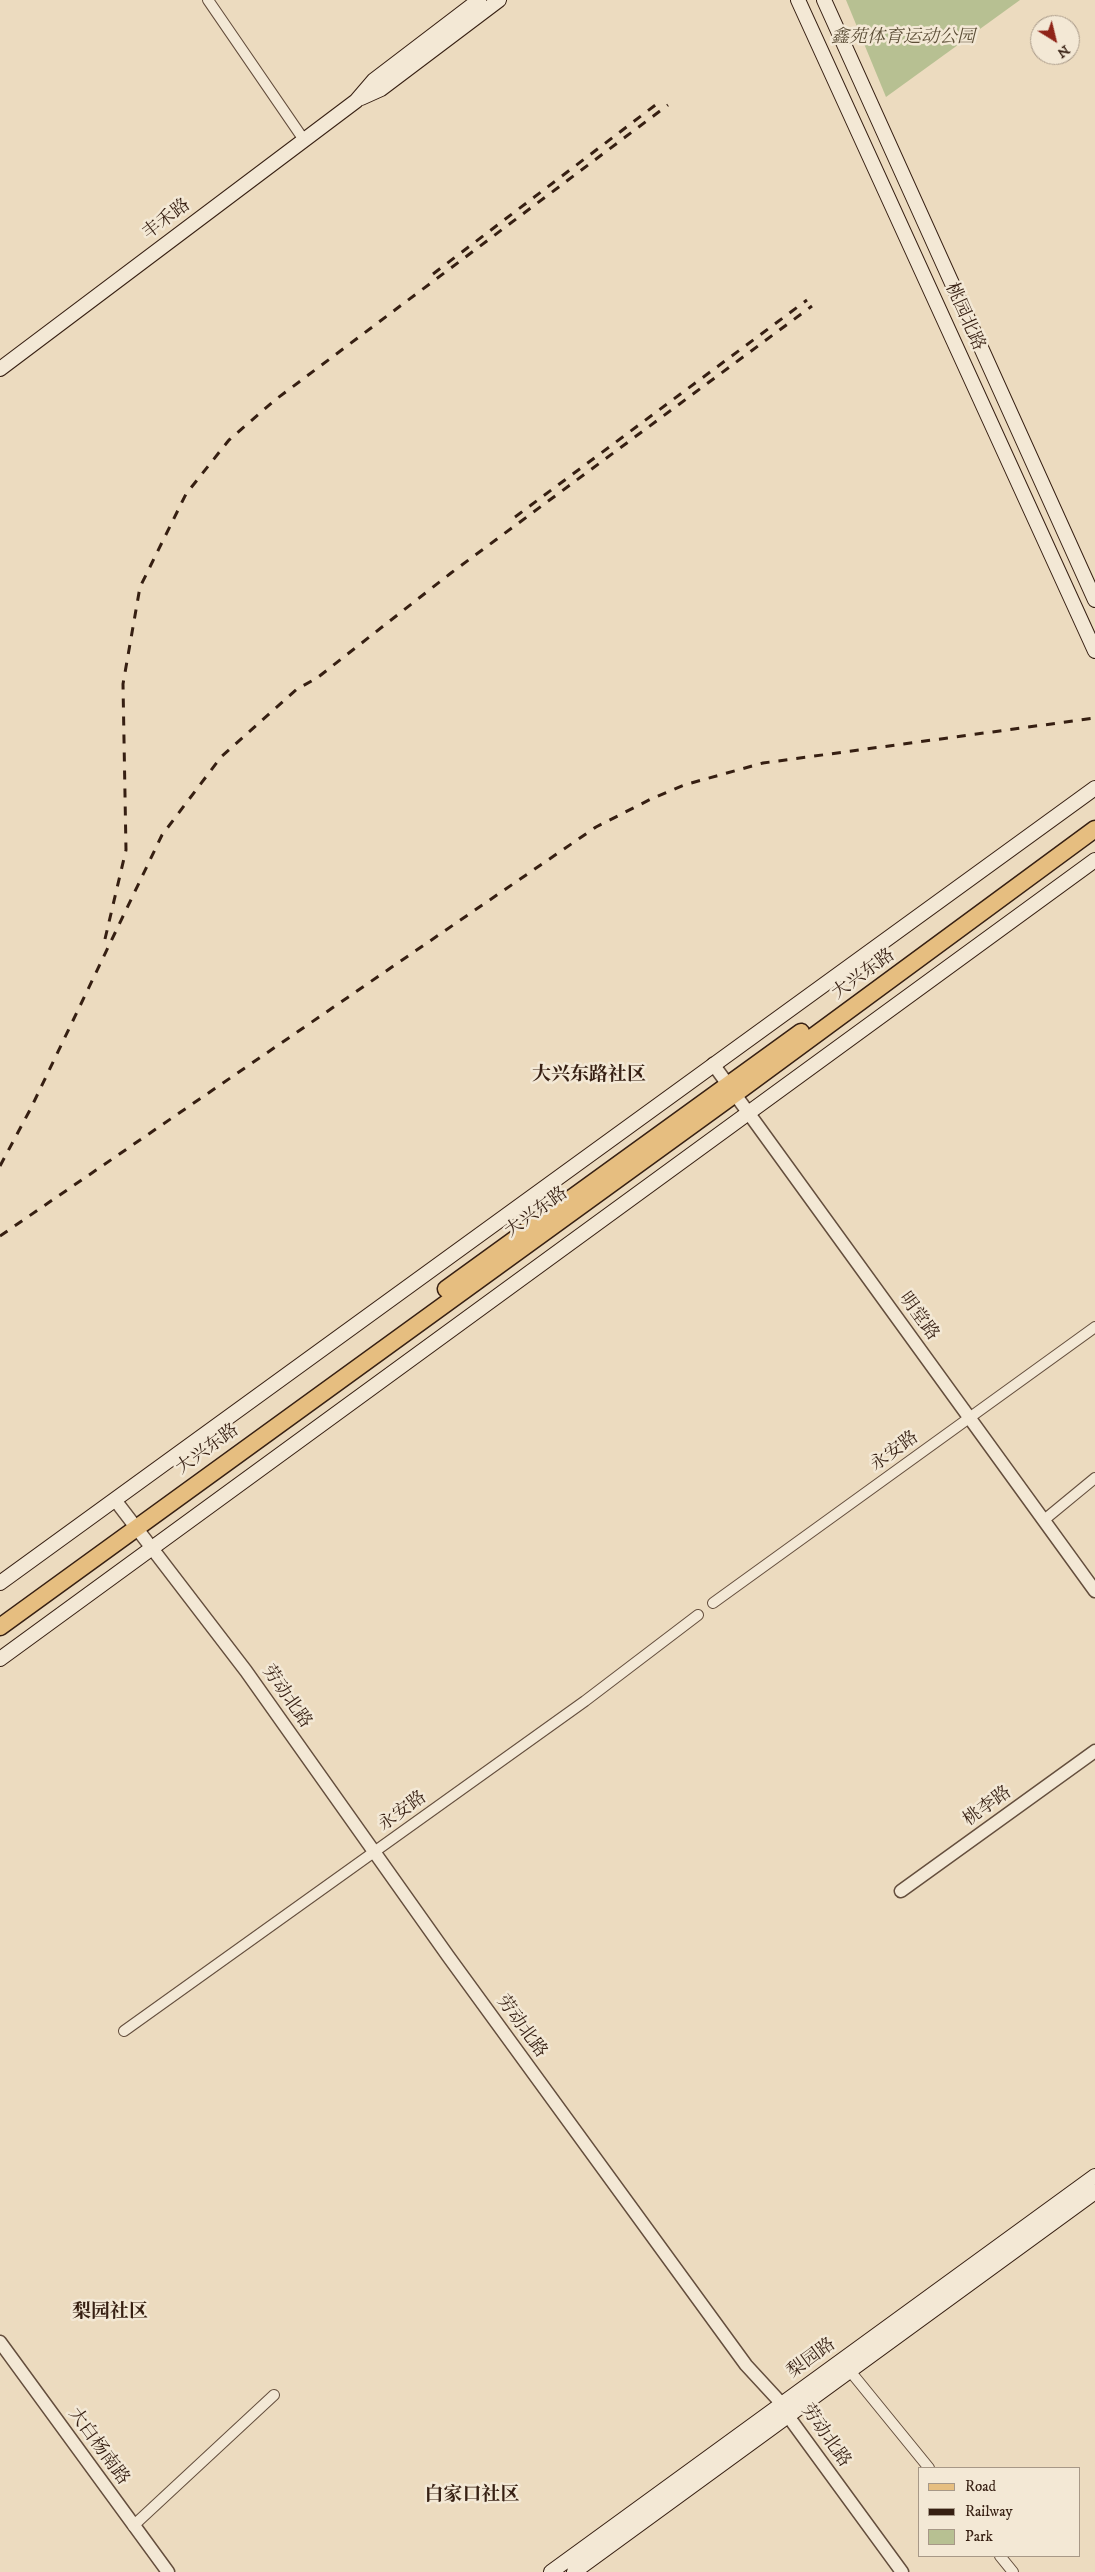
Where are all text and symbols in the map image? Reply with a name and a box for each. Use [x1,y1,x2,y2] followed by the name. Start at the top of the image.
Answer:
[1030,15,1080,65] north arrow
[831,27,975,49] park label: 鑫苑体育运动公园
[1053,41,1073,62] text: N
[139,195,195,245] street label: 丰禾路
[939,280,989,354] street label: 桃园北路
[829,945,899,1005] street label: 大兴东路
[532,1065,646,1087] district label: 大兴东路社区
[502,1183,572,1243] street label: 大兴东路
[893,1289,943,1345] street label: 明堂路
[173,1420,243,1480] street label: 大兴东路
[867,1427,923,1477] street label: 永安路
[257,1661,315,1733] street label: 劳动北路
[960,1782,1016,1832] street label: 桃李路
[375,1787,431,1837] street label: 永安路
[491,1992,551,2062] street label: 劳动北路
[72,2302,148,2324] district label: 梨园社区
[784,2334,840,2384] street label: 梨园路
[796,2400,854,2472] street label: 劳动北路
[63,2404,133,2490] street label: 大白杨南路
[918,2467,1080,2557] legend
[965,2477,996,2496] text: Road
[425,2485,519,2507] district label: 白家口社区
[965,2502,1013,2521] text: Railway
[965,2527,993,2546] text: Park

